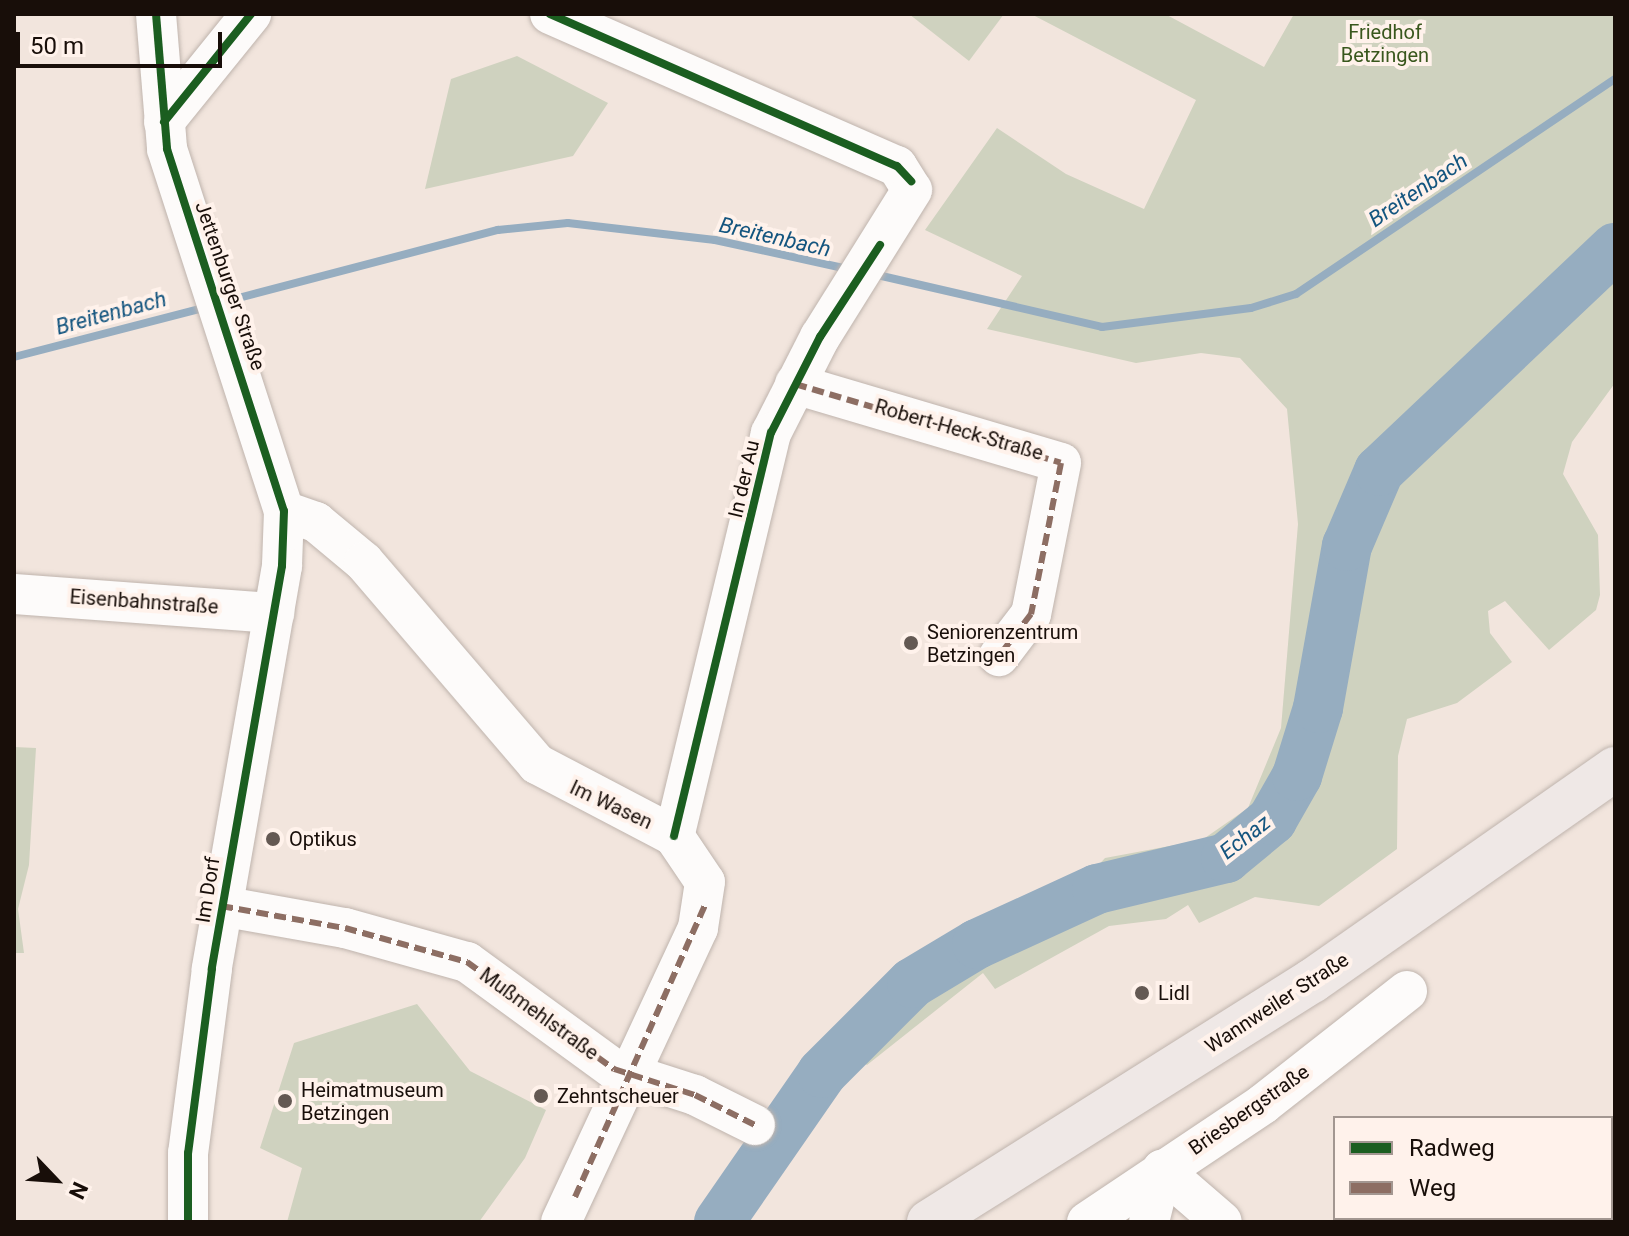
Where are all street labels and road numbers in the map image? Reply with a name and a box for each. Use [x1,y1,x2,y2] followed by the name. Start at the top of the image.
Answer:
[190,198,270,374] street label: Jettenburger Straße
[872,394,1046,466] street label: Robert-Heck-Straße
[723,438,765,520] street label: In der Au
[69,585,219,619] street label: Eisenbahnstraße
[566,775,656,835] street label: Im Wasen
[191,855,225,925] street label: Im Dorf
[1201,948,1353,1058] street label: Wannweiler Straße
[475,963,603,1065] street label: Mußmehlstraße
[1184,1060,1314,1160] street label: Briesbergstraße

